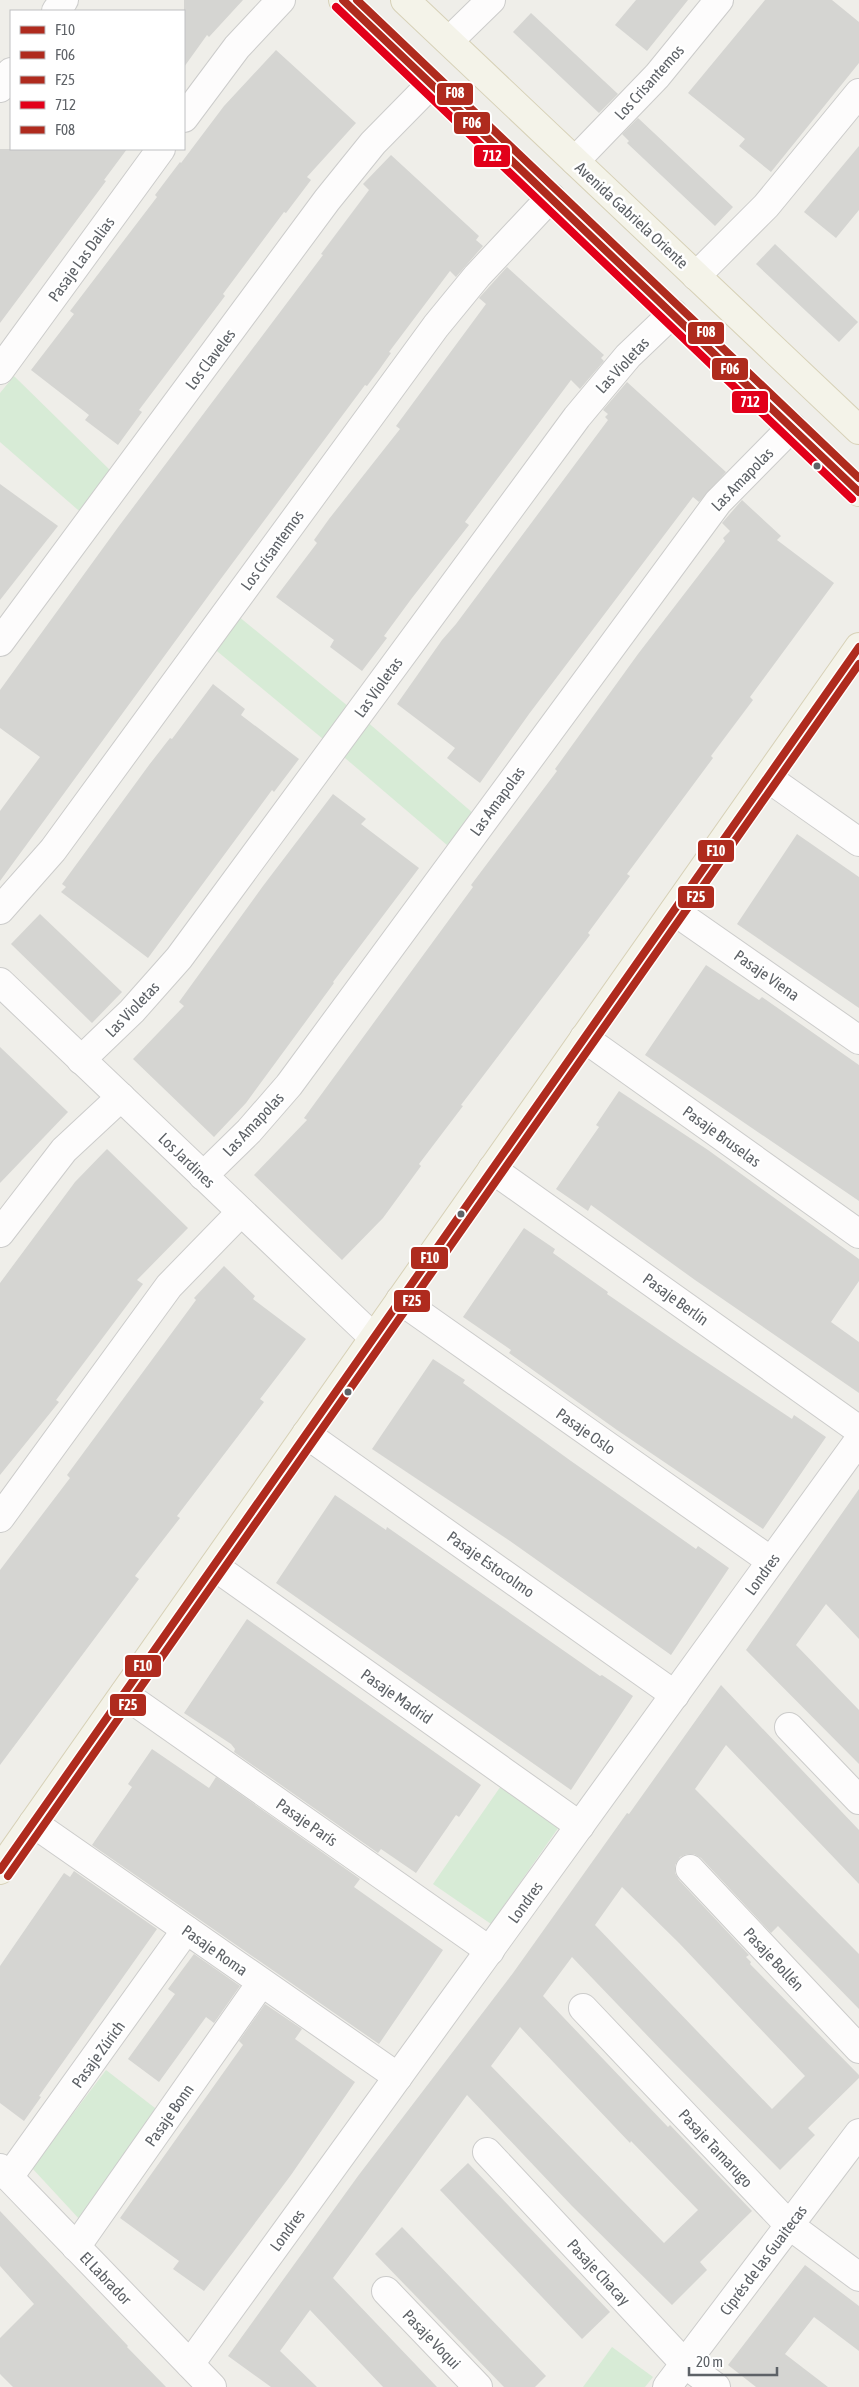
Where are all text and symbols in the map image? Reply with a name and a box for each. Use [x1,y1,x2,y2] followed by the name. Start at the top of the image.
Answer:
[10,10,185,150] legend
[55,21,75,38] text: F10
[611,41,688,123] street label: Los Crisantemos
[55,46,75,63] text: F06
[55,71,75,88] text: F25
[436,82,474,106] line badge: F08
[446,85,465,101] text: F08
[55,96,76,113] text: 712
[453,111,491,135] line badge: F06
[463,115,482,131] text: F06
[55,121,75,138] text: F08
[473,144,511,168] line badge: 712
[482,148,502,164] text: 712
[572,158,692,272] street label: Avenida Gabriela Oriente
[44,213,119,305] street label: Pasaje Las Dalias
[687,321,725,345] line badge: F08
[697,324,716,340] text: F08
[181,325,239,393] street label: Los Claveles
[592,333,653,397] street label: Las Violetas
[711,357,749,381] line badge: F06
[721,361,740,377] text: F06
[731,390,769,414] line badge: 712
[740,394,760,410] text: 712
[707,443,777,515] street label: Las Amapolas
[812,461,822,471] unlabelled marker
[237,506,307,593] street label: Los Crisantemos
[350,653,406,720] street label: Las Violetas
[466,763,529,840] street label: Las Amapolas
[697,839,735,863] line badge: F10
[707,843,726,859] text: F10
[677,885,715,909] line badge: F25
[687,889,706,905] text: F25
[730,946,803,1005] street label: Pasaje Viena
[101,977,163,1040] street label: Las Violetas
[219,1088,288,1160] street label: Las Amapolas
[679,1102,765,1171] street label: Pasaje Bruselas
[155,1129,219,1191] street label: Los Jardines
[456,1209,466,1219] unlabelled marker
[410,1246,449,1270] line badge: F10
[421,1250,440,1266] text: F10
[639,1269,712,1330] street label: Pasaje Berlín
[393,1289,431,1313] line badge: F25
[403,1293,422,1309] text: F25
[343,1387,353,1397] unlabelled marker
[553,1404,619,1459] street label: Pasaje Oslo
[443,1527,538,1602] street label: Pasaje Estocolmo
[741,1550,783,1598] street label: Londres
[124,1654,162,1678] line badge: F10
[134,1658,153,1674] text: F10
[357,1665,436,1728] street label: Pasaje Madrid
[109,1693,147,1717] line badge: F25
[119,1697,138,1713] text: F25
[273,1794,341,1851] street label: Pasaje París
[504,1878,546,1926] street label: Londres
[178,1921,251,1980] street label: Pasaje Roma
[740,1924,808,1995] street label: Pasaje Bollén
[68,2017,129,2092] street label: Pasaje Zúrich
[141,2080,198,2150] street label: Pasaje Bonn
[675,2105,757,2191] street label: Pasaje Tamarugo
[716,2201,811,2319] street label: Ciprés de las Guaitecas
[266,2206,308,2254] street label: Londres
[563,2235,634,2310] street label: Pasaje Chacay
[77,2248,136,2308] street label: El Labrador
[399,2306,465,2373] street label: Pasaje Voqui
[689,2344,776,2376] scale bar
[696,2353,723,2370] text: 20 m

